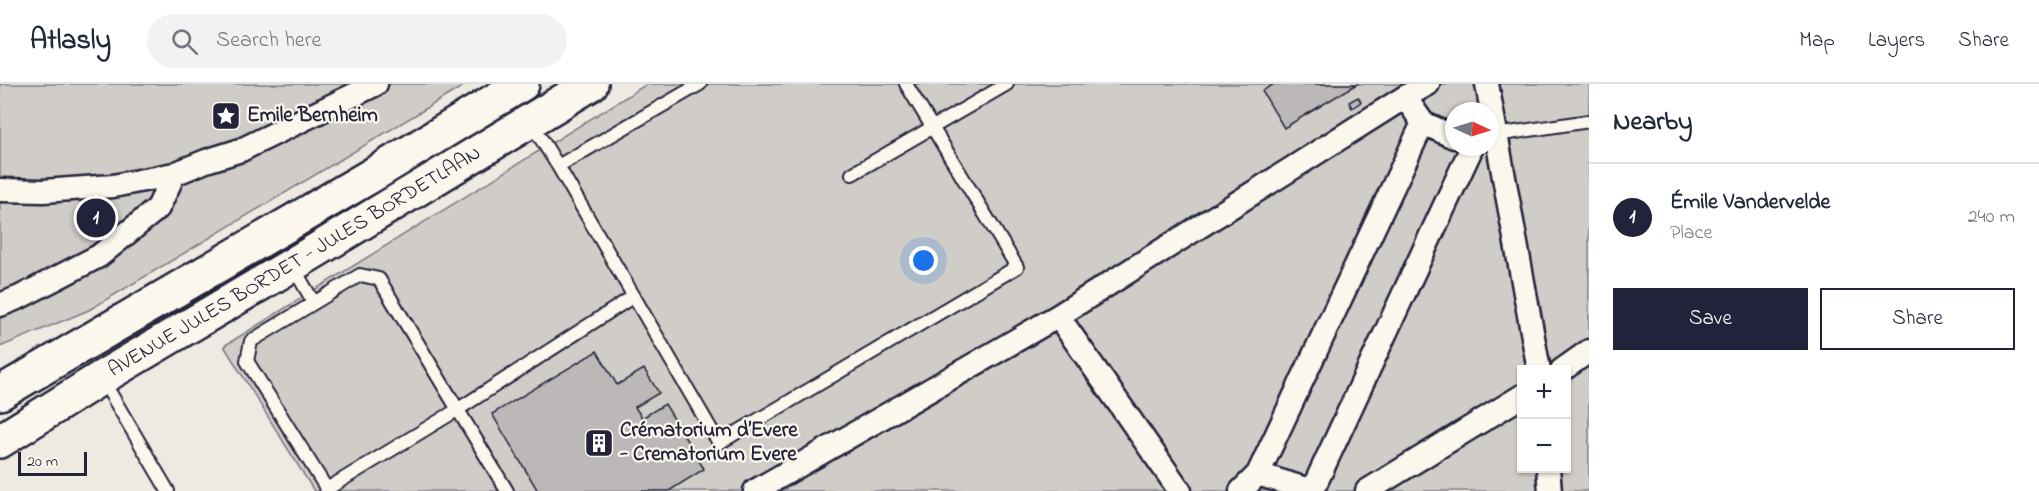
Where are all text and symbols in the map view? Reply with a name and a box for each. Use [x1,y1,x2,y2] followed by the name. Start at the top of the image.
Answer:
[147,14,567,68] search box
[30,21,111,62] text: Atlasly
[168,25,201,58] icon: search
[216,25,321,57] text: Search here
[1799,26,1835,56] text: Map
[1868,26,1925,56] text: Layers
[1958,26,2009,56] text: Share
[210,100,242,132] place icon: Emile Bernheim
[247,101,378,131] place label: Emile Bernheim
[1445,102,1499,156] north arrow
[1613,104,1692,142] text: Nearby
[103,139,487,385] street label: AVENUE JULES BORDET - JULES BORDETLAAN
[1670,187,1830,219] text: Émile Vandervelde
[76,196,116,240] pin: 1
[1629,203,1636,232] text: 1
[1968,203,2015,232] text: 240 m
[1670,219,1712,248] text: Place
[909,246,938,275] your location
[1613,288,1808,350] button: Save
[1820,288,2015,350] button: Share
[1517,365,1571,473] map controls
[1517,365,1571,419] button: +
[619,416,798,470] place label: Crématorium d’Evere - Crematorium Evere
[1517,419,1571,473] button: −
[583,427,615,459] building icon: Crématorium d’Evere - Crematorium Evere
[18,449,87,476] scale bar
[27,450,58,474] text: 20 m

